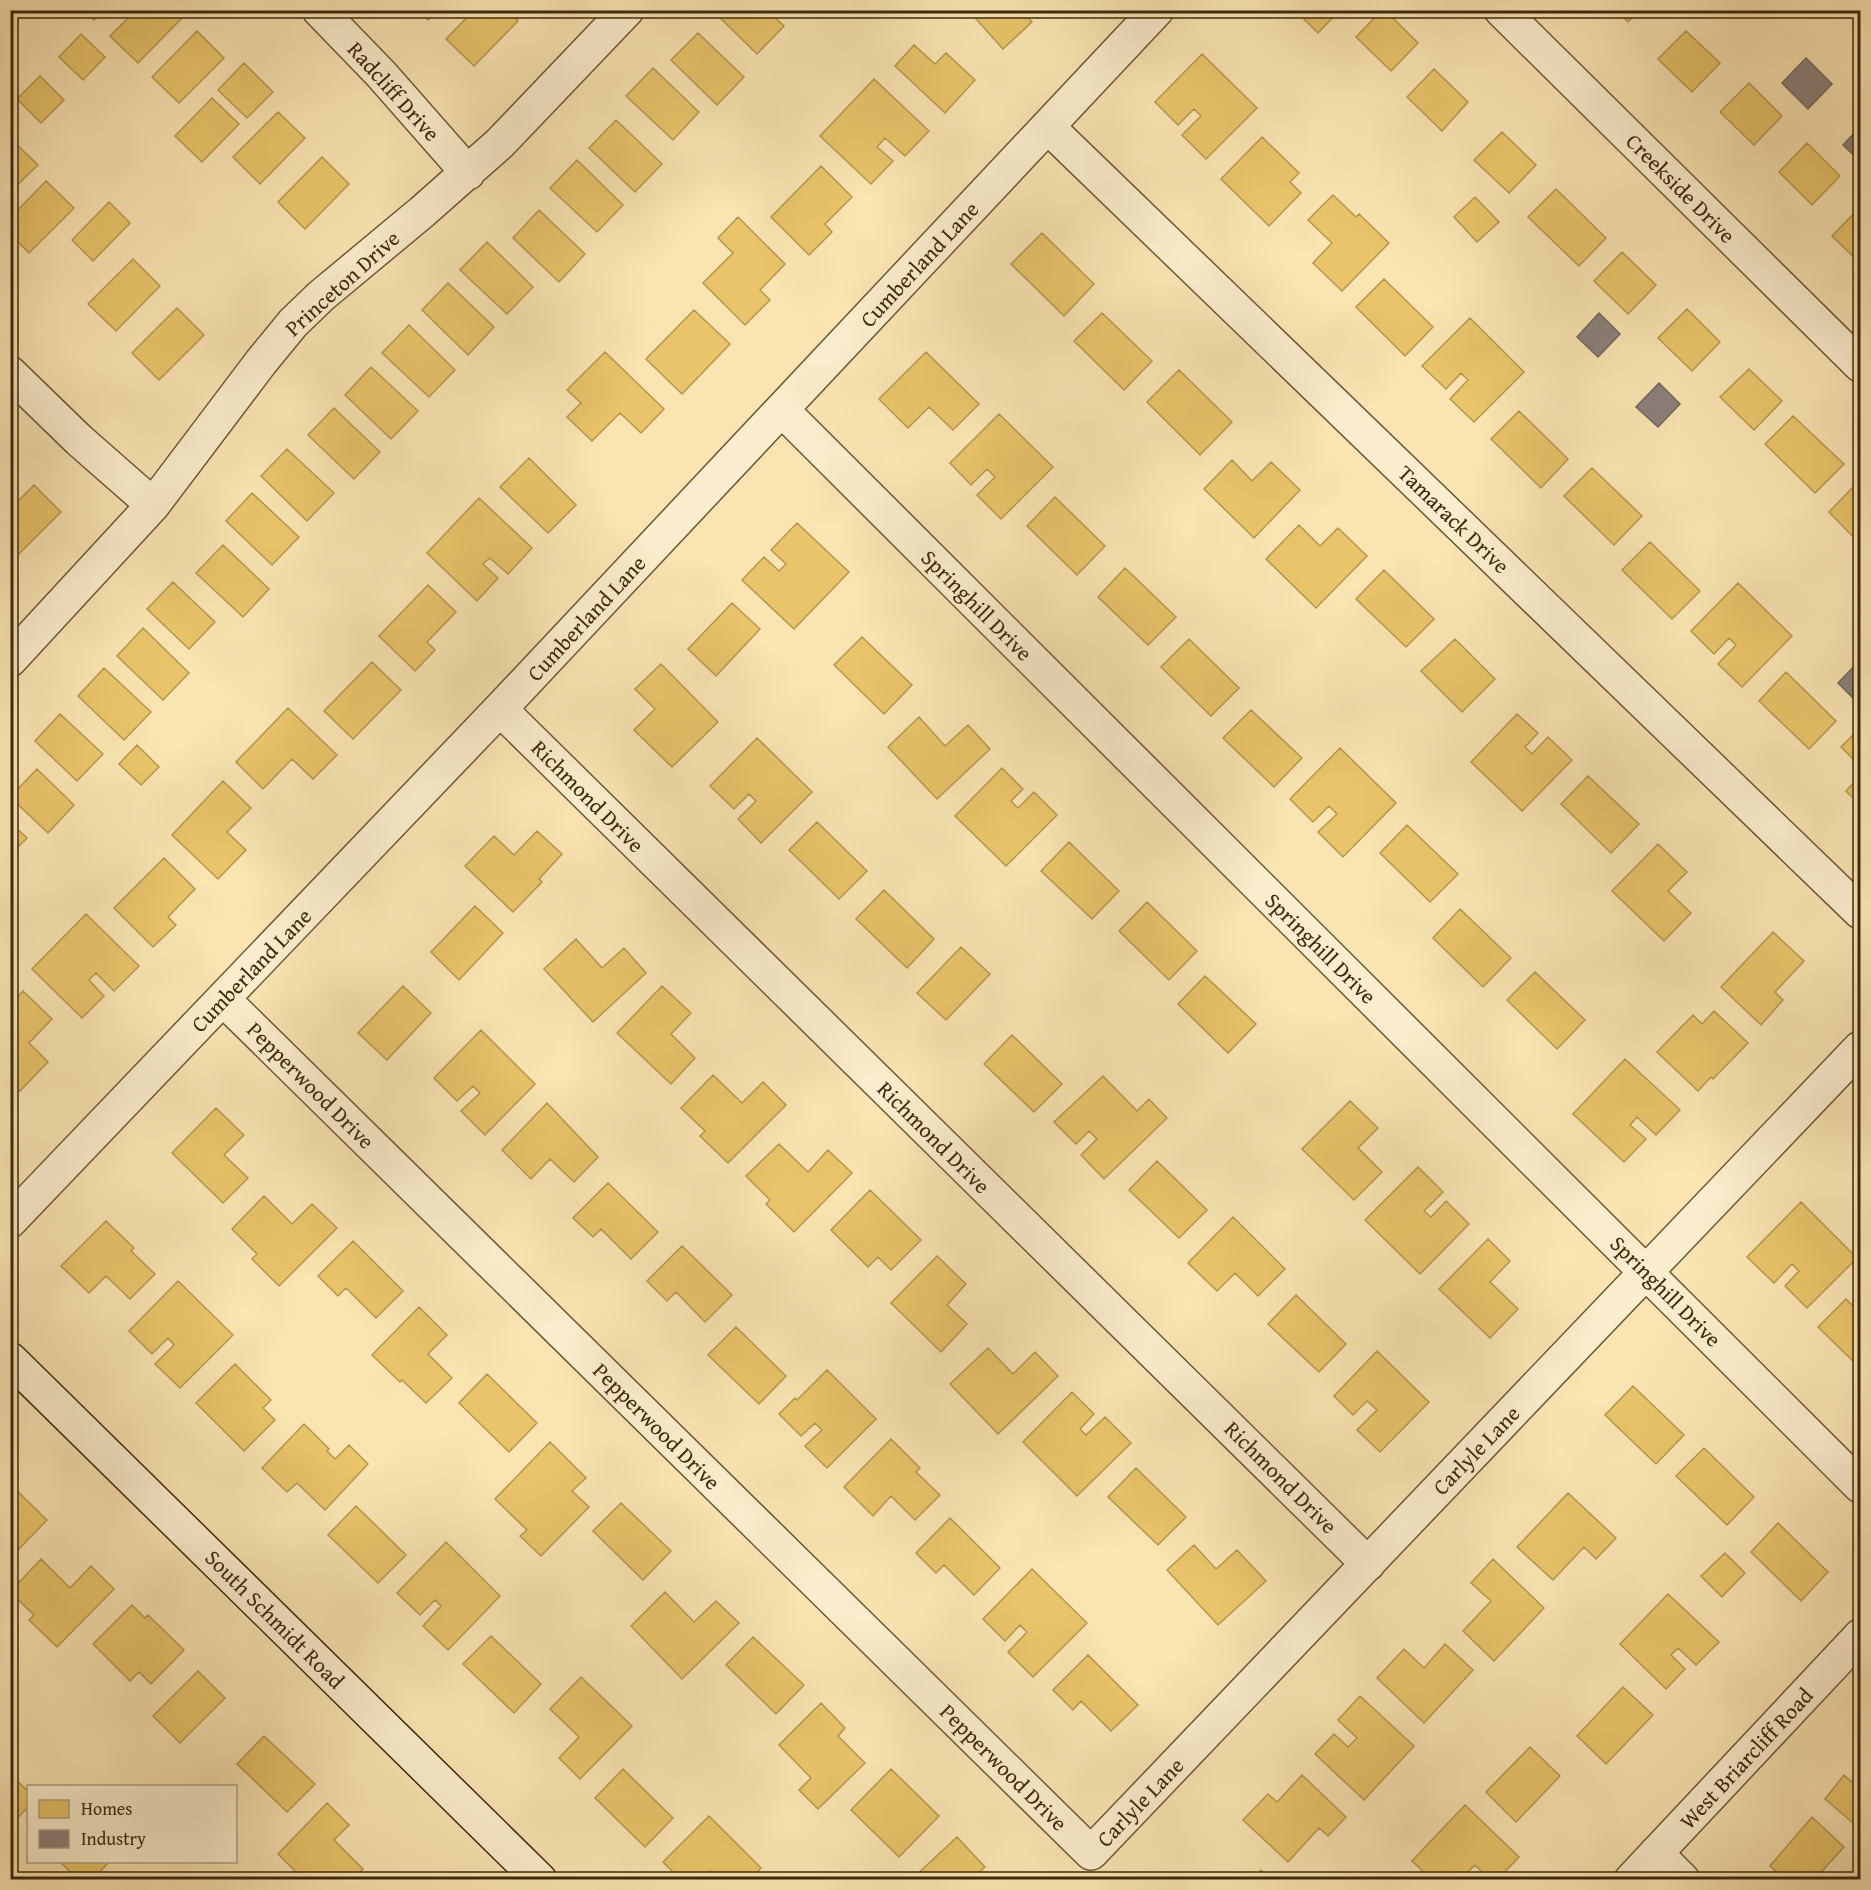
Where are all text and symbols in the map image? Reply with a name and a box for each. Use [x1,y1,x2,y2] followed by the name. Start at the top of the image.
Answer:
[340,34,448,148] street label: Radcliff Drive
[1619,126,1743,250] street label: Creekside Drive
[852,194,986,334] street label: Cumberland Lane
[277,223,407,343] street label: Princeton Drive
[1391,457,1517,581] street label: Tamarack Drive
[914,542,1040,668] street label: Springhill Drive
[519,548,653,688] street label: Cumberland Lane
[524,732,652,860] street label: Richmond Drive
[1258,885,1384,1011] street label: Springhill Drive
[183,901,319,1039] street label: Cumberland Lane
[240,1014,382,1156] street label: Pepperwood Drive
[870,1073,998,1201] street label: Richmond Drive
[1603,1228,1729,1354] street label: Springhill Drive
[586,1355,728,1497] street label: Pepperwood Drive
[1425,1398,1527,1502] street label: Carlyle Lane
[1217,1413,1345,1541] street label: Richmond Drive
[198,1542,352,1696] street label: South Schmidt Road
[1672,1680,1820,1836] street label: West Briarcliff Road
[933,1696,1075,1838] street label: Pepperwood Drive
[1089,1750,1191,1854] street label: Carlyle Lane
[27,1785,237,1863] legend
[81,1795,132,1822] text: Homes
[81,1825,146,1852] text: Industry

